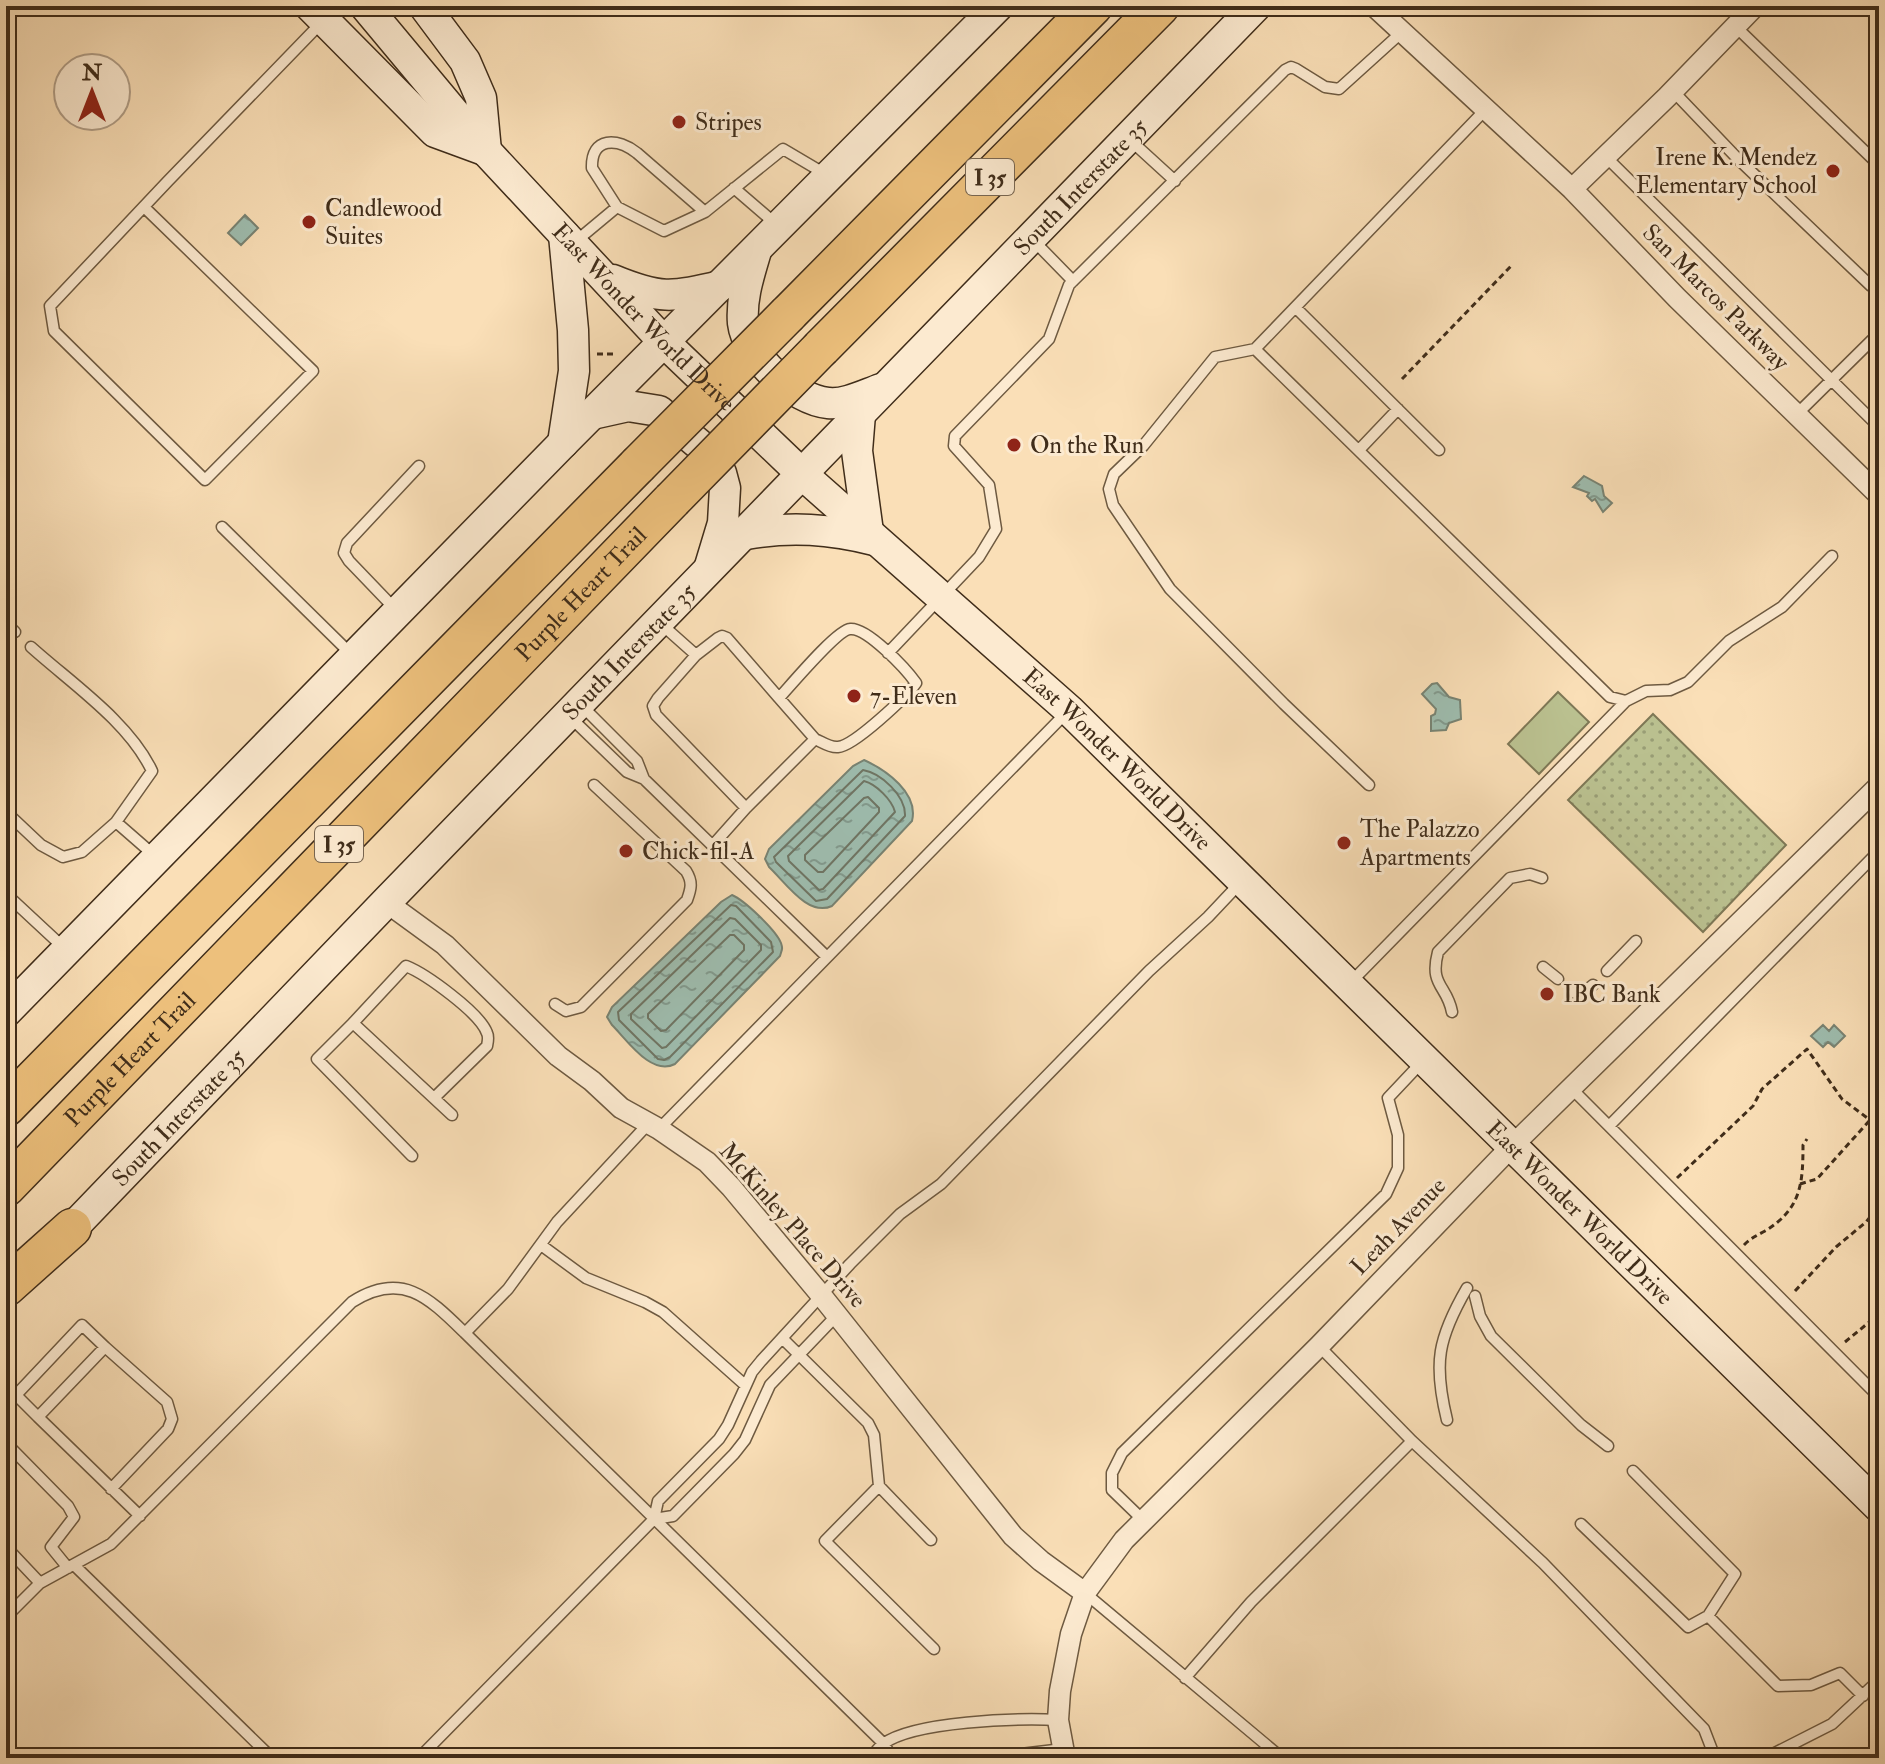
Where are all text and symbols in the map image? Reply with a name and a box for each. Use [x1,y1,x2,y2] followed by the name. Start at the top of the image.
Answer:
[52,52,132,132] north arrow
[81,59,102,87] text: N
[695,107,762,138] place label: Stripes
[1007,111,1155,263] street label: South Interstate 35
[670,113,688,131] marker: Stripes
[1636,142,1817,201] place label: Irene K. Mendez Elementary School
[966,159,1014,195] road number: I 35
[1824,162,1842,180] marker: Irene K. Mendez Elementary School
[325,193,442,252] place label: Candlewood Suites
[300,213,318,231] marker: Candlewood Suites
[545,217,742,418] street label: East Wonder World Drive
[1636,217,1796,378] street label: San Marcos Parkway
[1030,430,1144,461] place label: On the Run
[1005,436,1023,454] marker: On the Run
[509,520,654,668] street label: Purple Heart Trail
[556,576,704,727] street label: South Interstate 35
[1016,661,1218,858] street label: East Wonder World Drive
[870,681,957,712] place label: 7-Eleven
[845,687,863,705] marker: 7-Eleven
[1359,814,1480,873] place label: The Palazzo Apartments
[315,826,363,862] road number: I 35
[1335,834,1353,852] marker: The Palazzo Apartments
[642,836,755,867] place label: Chick-fil-A
[617,842,635,860] marker: Chick-fil-A
[1563,979,1661,1010] place label: IBC Bank
[58,985,203,1134] street label: Purple Heart Trail
[1538,985,1556,1003] marker: IBC Bank
[105,1042,253,1194] street label: South Interstate 35
[1479,1114,1680,1312] street label: East Wonder World Drive
[712,1136,873,1314] street label: McKinley Place Drive
[1344,1171,1453,1282] street label: Leah Avenue

